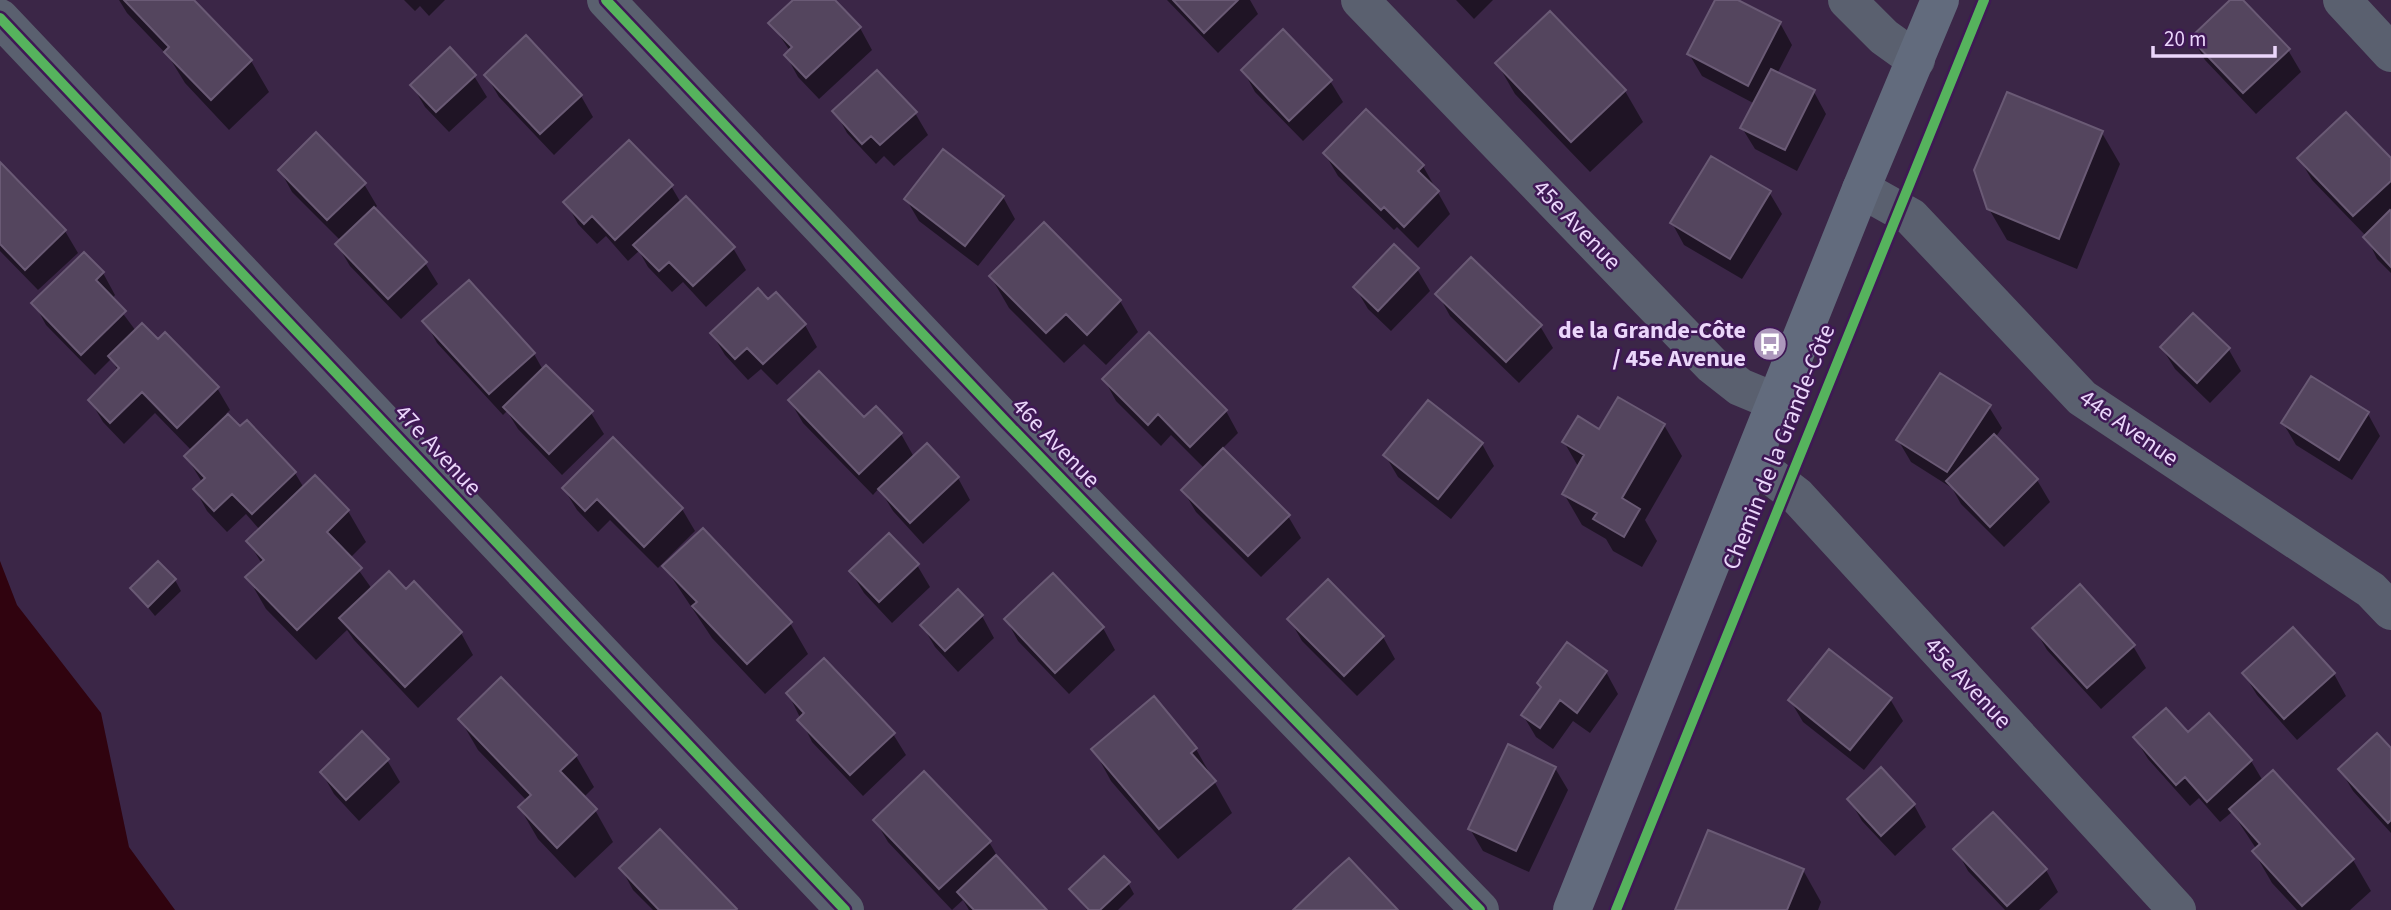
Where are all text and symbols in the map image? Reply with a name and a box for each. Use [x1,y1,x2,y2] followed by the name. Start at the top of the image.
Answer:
[2153,14,2276,58] scale bar
[2164,24,2206,54] text: 20 m
[1525,172,1629,278] street label: 45e Avenue
[1558,313,1746,376] place label: de la Grande-Côte / 45e Avenue
[1714,319,1844,575] street label: Chemin de la Grande-Côte
[1751,325,1789,363] bus stop icon: de la Grande-Côte / 45e Avenue
[2072,381,2186,475] street label: 44e Avenue
[1004,390,1108,496] street label: 46e Avenue
[386,396,490,504] street label: 47e Avenue
[1916,629,2020,737] street label: 45e Avenue

